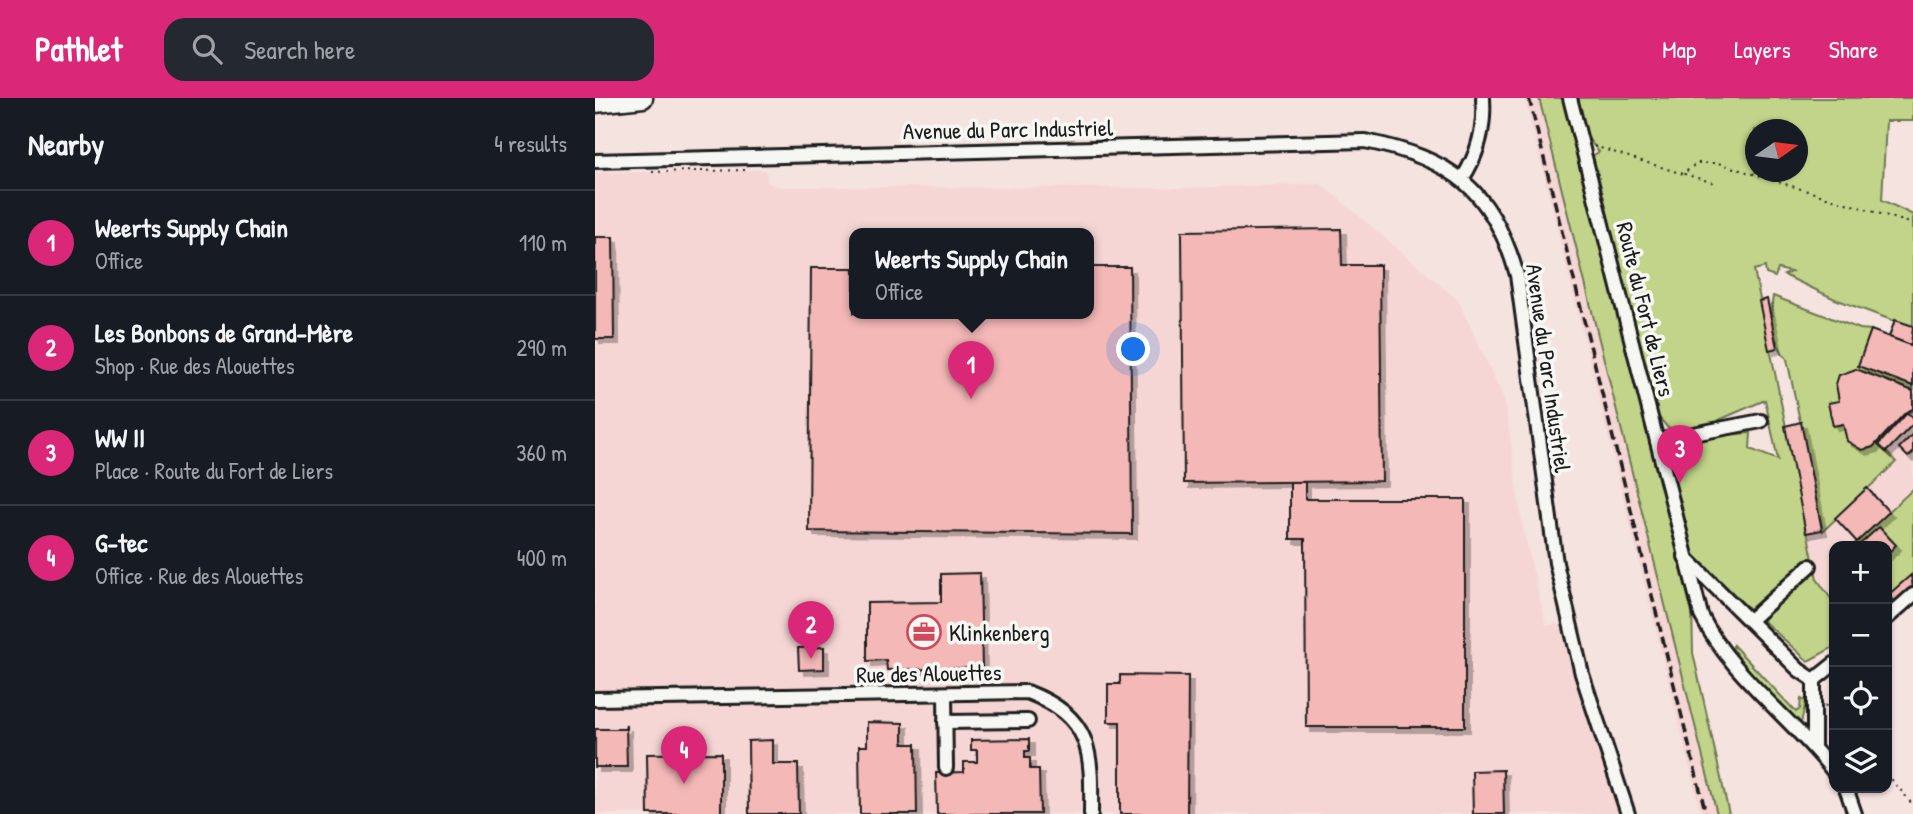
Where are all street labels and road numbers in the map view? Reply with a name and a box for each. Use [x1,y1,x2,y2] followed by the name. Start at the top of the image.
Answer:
[903,112,1114,146] street label: Avenue du Parc Industriel
[1609,219,1683,400] street label: Route du Fort de Liers
[1519,262,1579,475] street label: Avenue du Parc Industriel
[856,656,1002,690] street label: Rue des Alouettes

